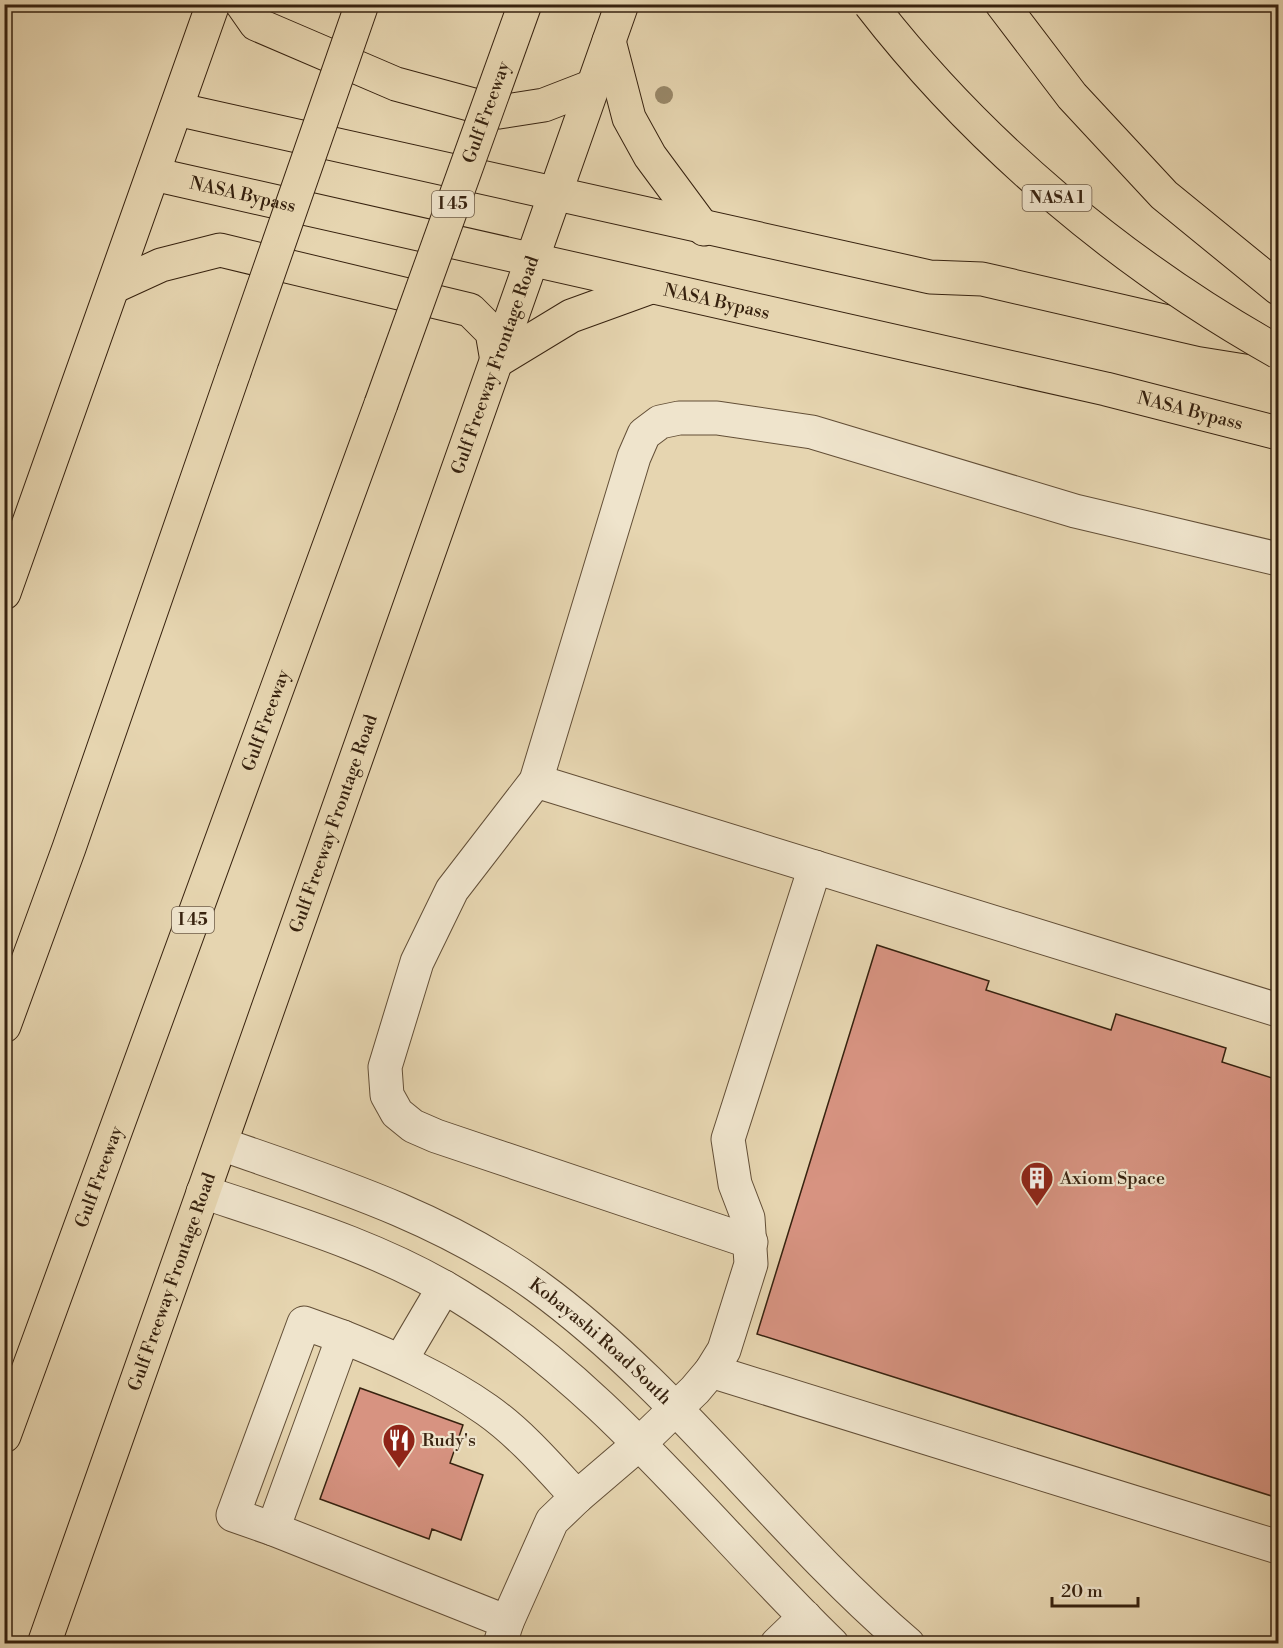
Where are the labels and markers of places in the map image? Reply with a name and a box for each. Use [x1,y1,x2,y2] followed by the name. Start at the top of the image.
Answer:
[1019,1160,1055,1207] building icon: Axiom Space
[1059,1167,1165,1190] place label: Axiom Space
[381,1422,417,1469] restaurant icon: Rudy's
[422,1429,476,1452] place label: Rudy's

